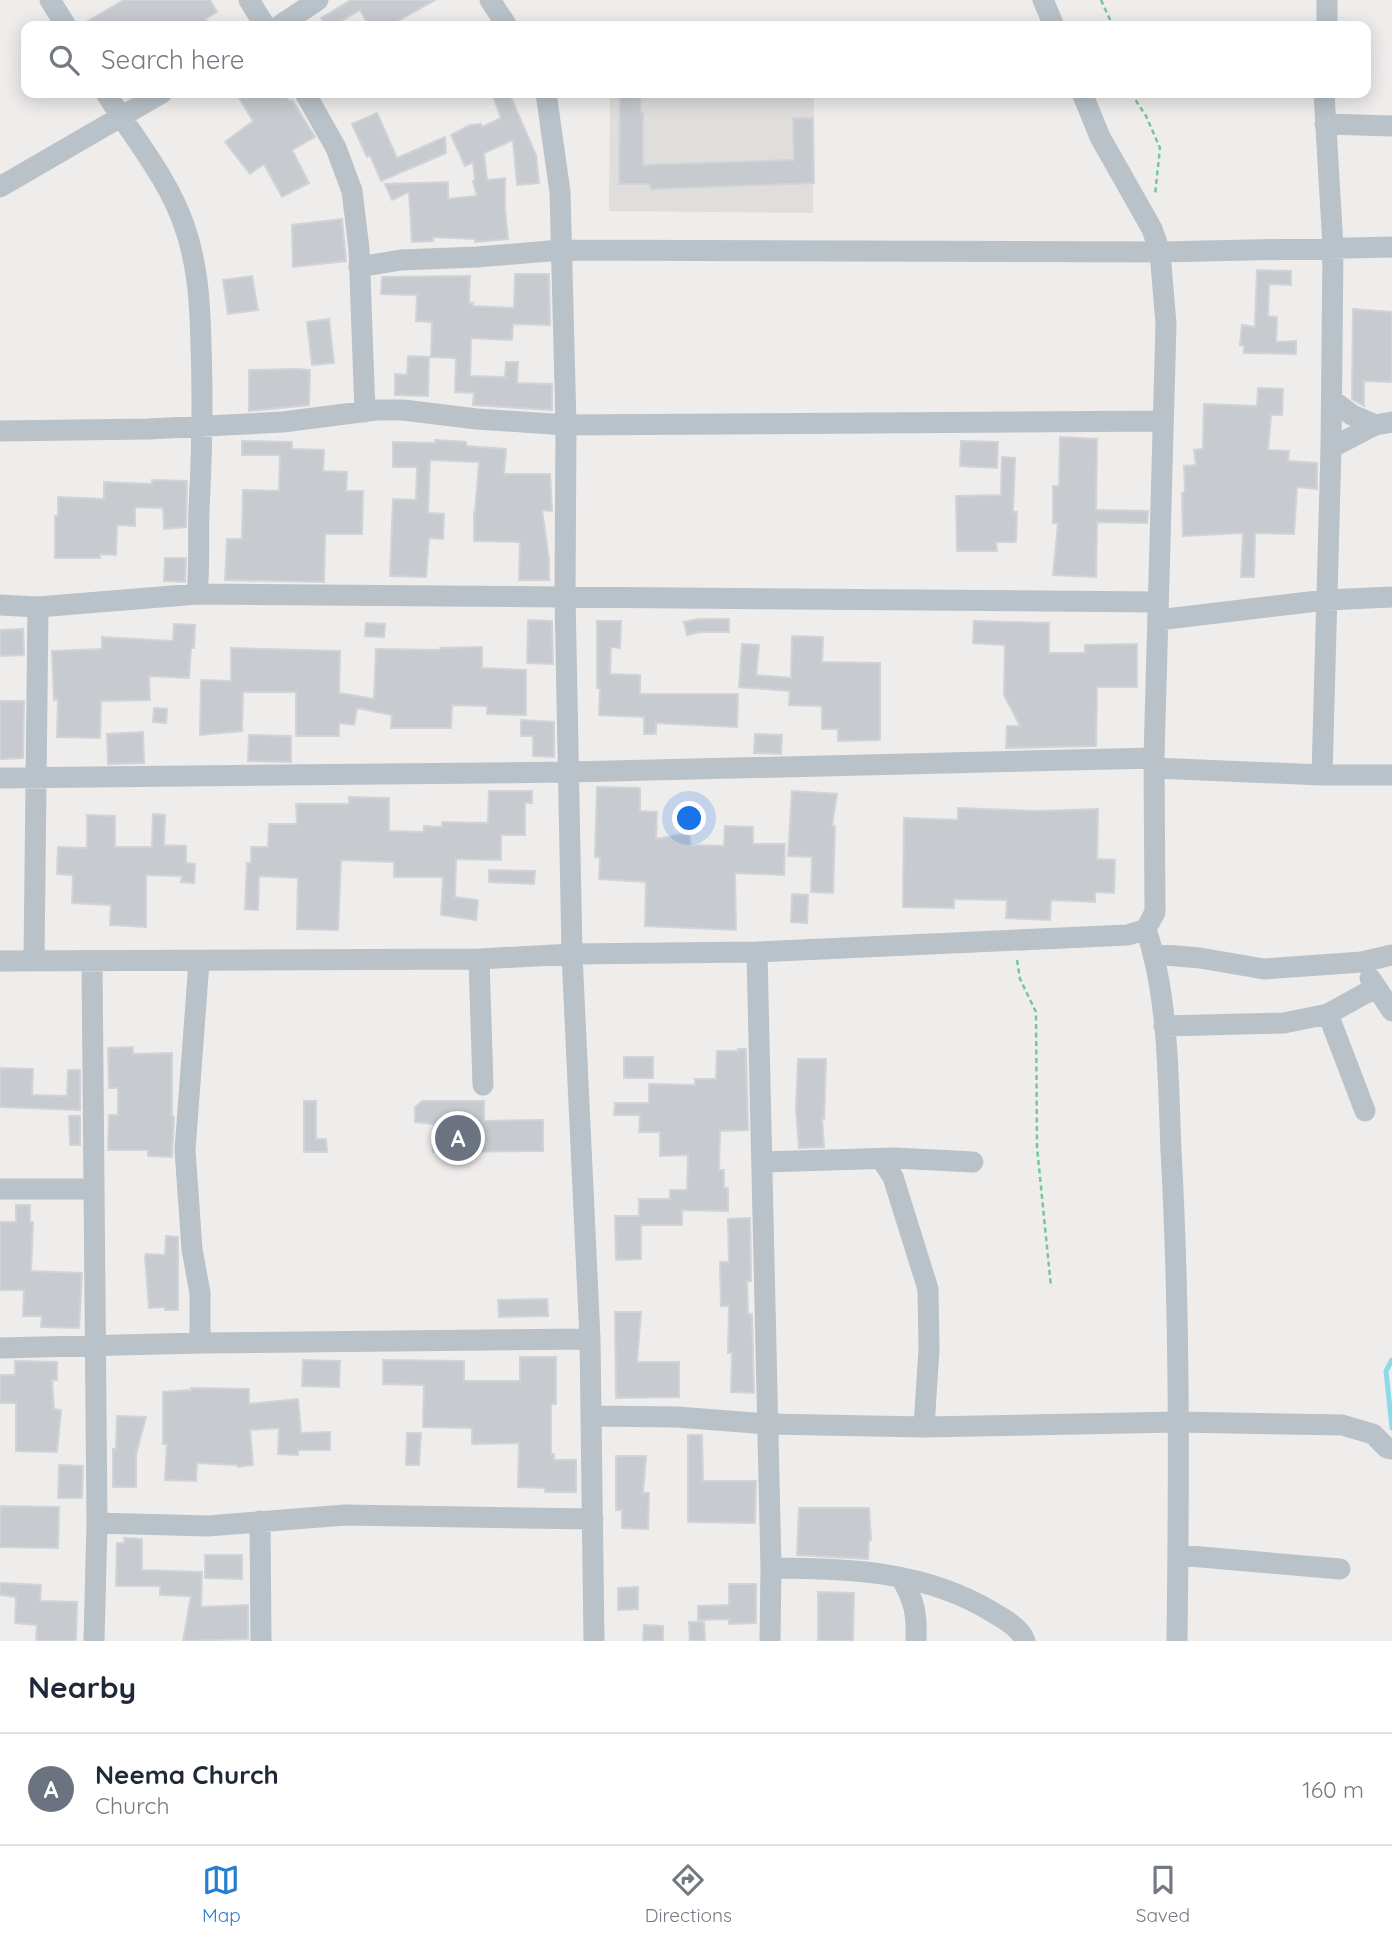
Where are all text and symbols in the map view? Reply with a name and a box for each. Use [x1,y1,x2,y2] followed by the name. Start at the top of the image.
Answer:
[21,21,1371,98] search box
[45,41,83,79] icon: search
[101,43,245,76] text: Search here
[672,801,706,835] your location
[435,1112,481,1164] pin: A
[28,1668,136,1706] text: Nearby
[95,1758,279,1791] text: Neema Church
[44,1775,58,1804] text: A
[1302,1775,1364,1804] text: 160 m
[95,1791,170,1820] text: Church
[202,1861,241,1927] tab: Map
[645,1861,732,1927] tab: Directions
[1136,1861,1190,1927] tab: Saved

